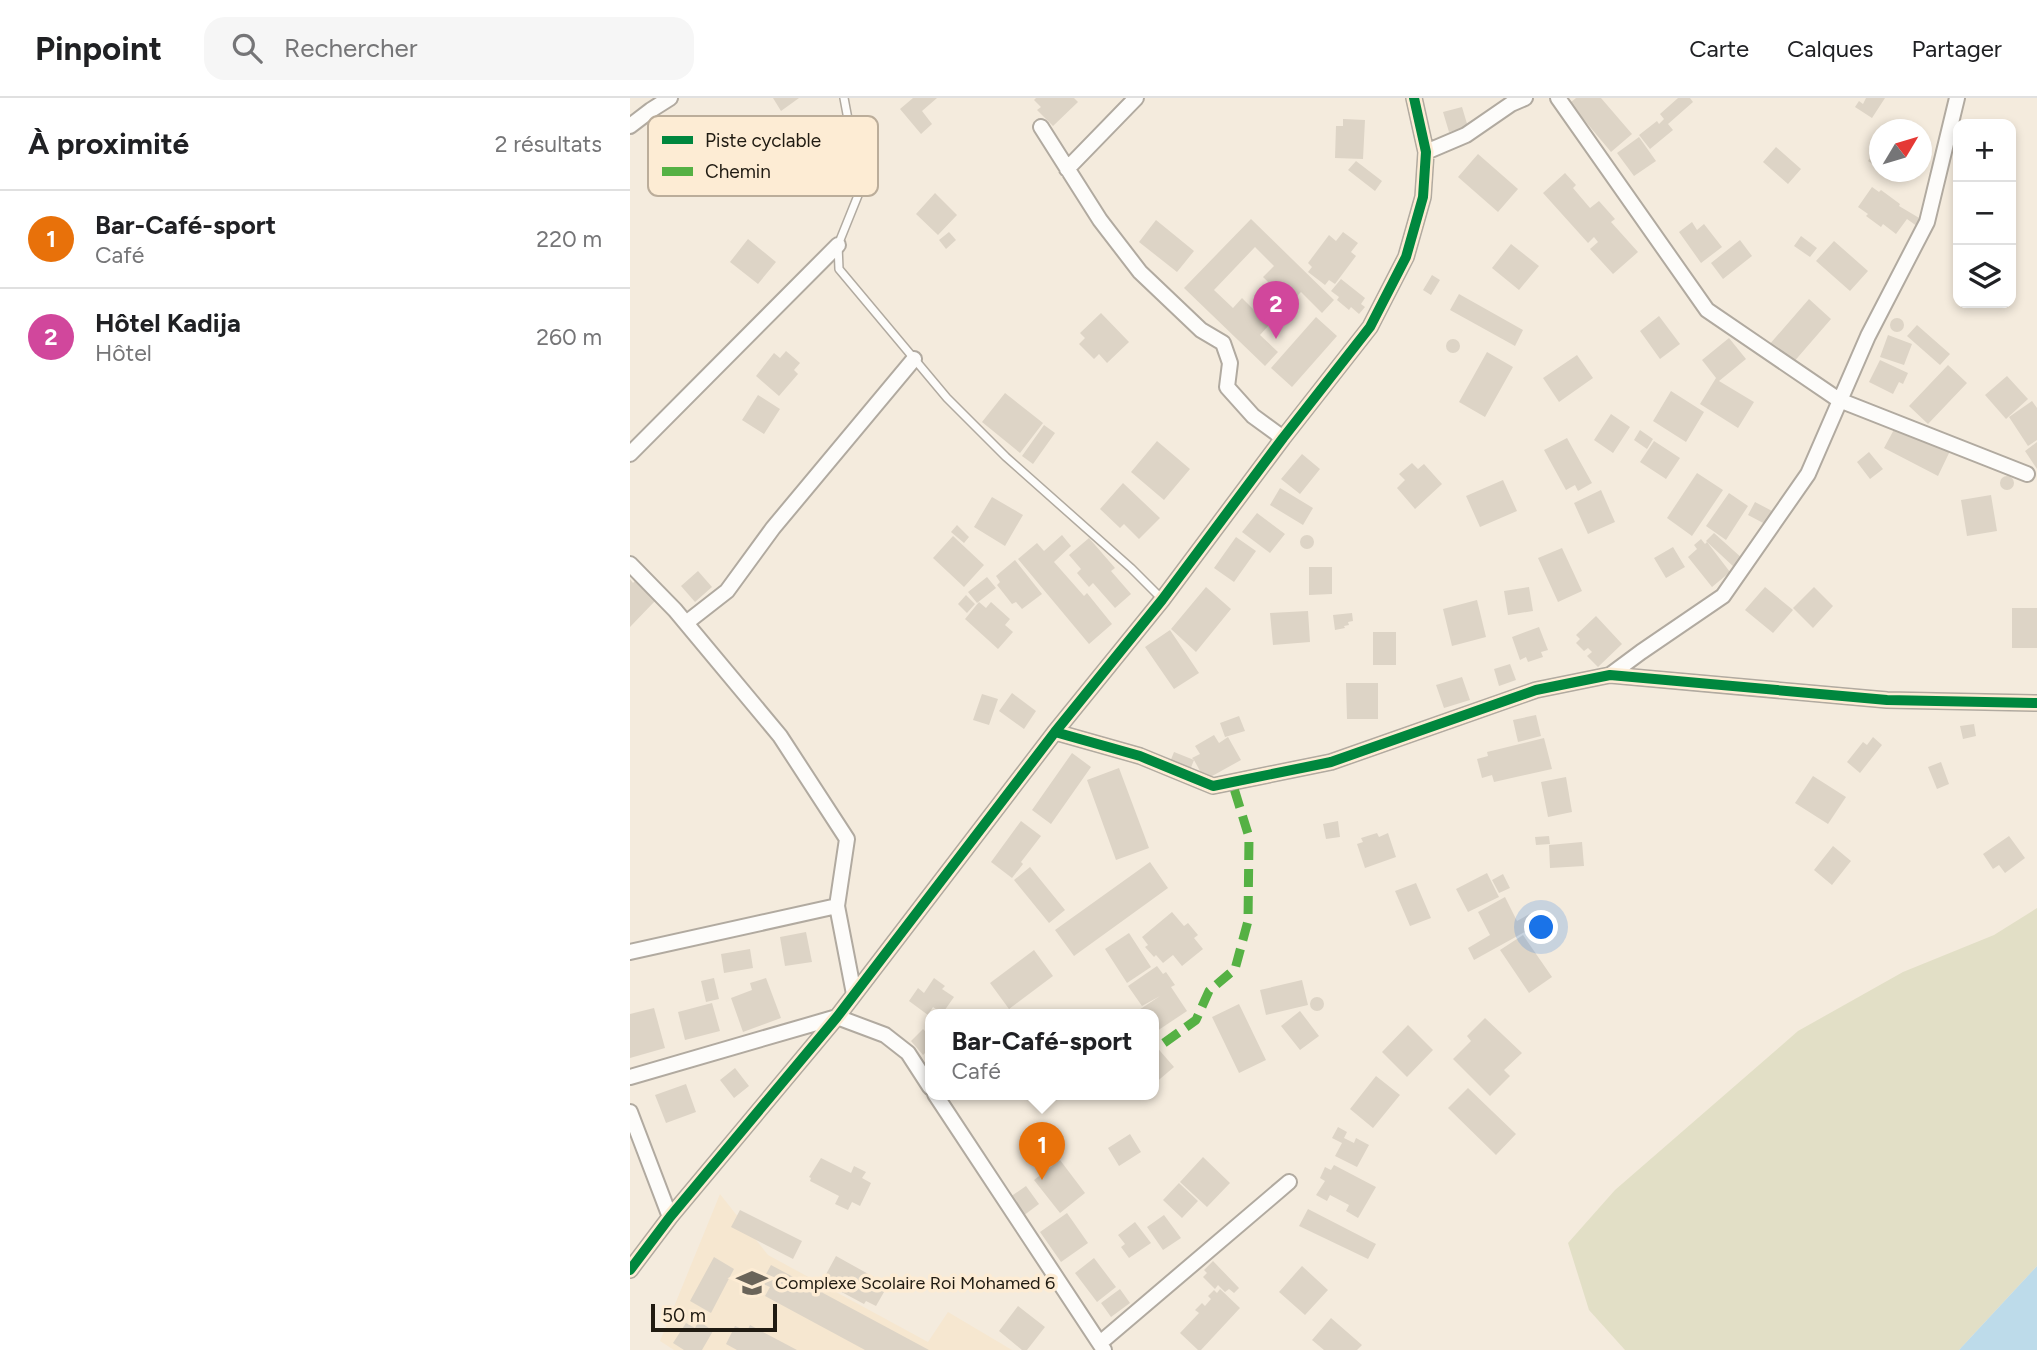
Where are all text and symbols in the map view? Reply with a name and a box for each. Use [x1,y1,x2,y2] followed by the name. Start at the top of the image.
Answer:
[204,17,694,80] search box
[35,29,162,68] text: Pinpoint
[228,29,266,67] icon: search
[284,32,418,64] text: Rechercher
[1689,34,1749,63] text: Carte
[1787,34,1873,63] text: Calques
[1911,34,2002,63] text: Partager
[648,116,878,196] legend
[1869,119,1932,182] north arrow
[1953,119,2016,308] map controls
[1953,119,2016,182] button: +
[28,125,189,162] text: À proximité
[705,129,821,152] text: Piste cyclable
[495,130,602,158] text: 2 résultats
[705,160,771,183] text: Chemin
[1953,182,2016,245] button: −
[95,209,276,241] text: Bar-Café-sport
[46,225,56,253] text: 1
[536,225,602,253] text: 220 m
[95,241,144,269] text: Café
[1953,245,2016,308] button: layers
[1253,281,1299,339] pin: 2
[95,307,241,339] text: Hôtel Kadija
[44,323,58,351] text: 2
[536,323,602,351] text: 260 m
[95,339,152,367] text: Hôtel
[1524,910,1558,944] your location
[925,1009,1159,1100] popup
[951,1025,1133,1057] text: Bar-Café-sport
[951,1057,1001,1085] text: Café
[1019,1122,1065,1180] pin: 1
[735,1266,769,1300] school or university icon: Complexe Scolaire Roi Mohamed 6
[775,1272,1055,1294] place label: Complexe Scolaire Roi Mohamed 6
[651,1301,777,1333] scale bar
[662,1304,706,1327] text: 50 m

